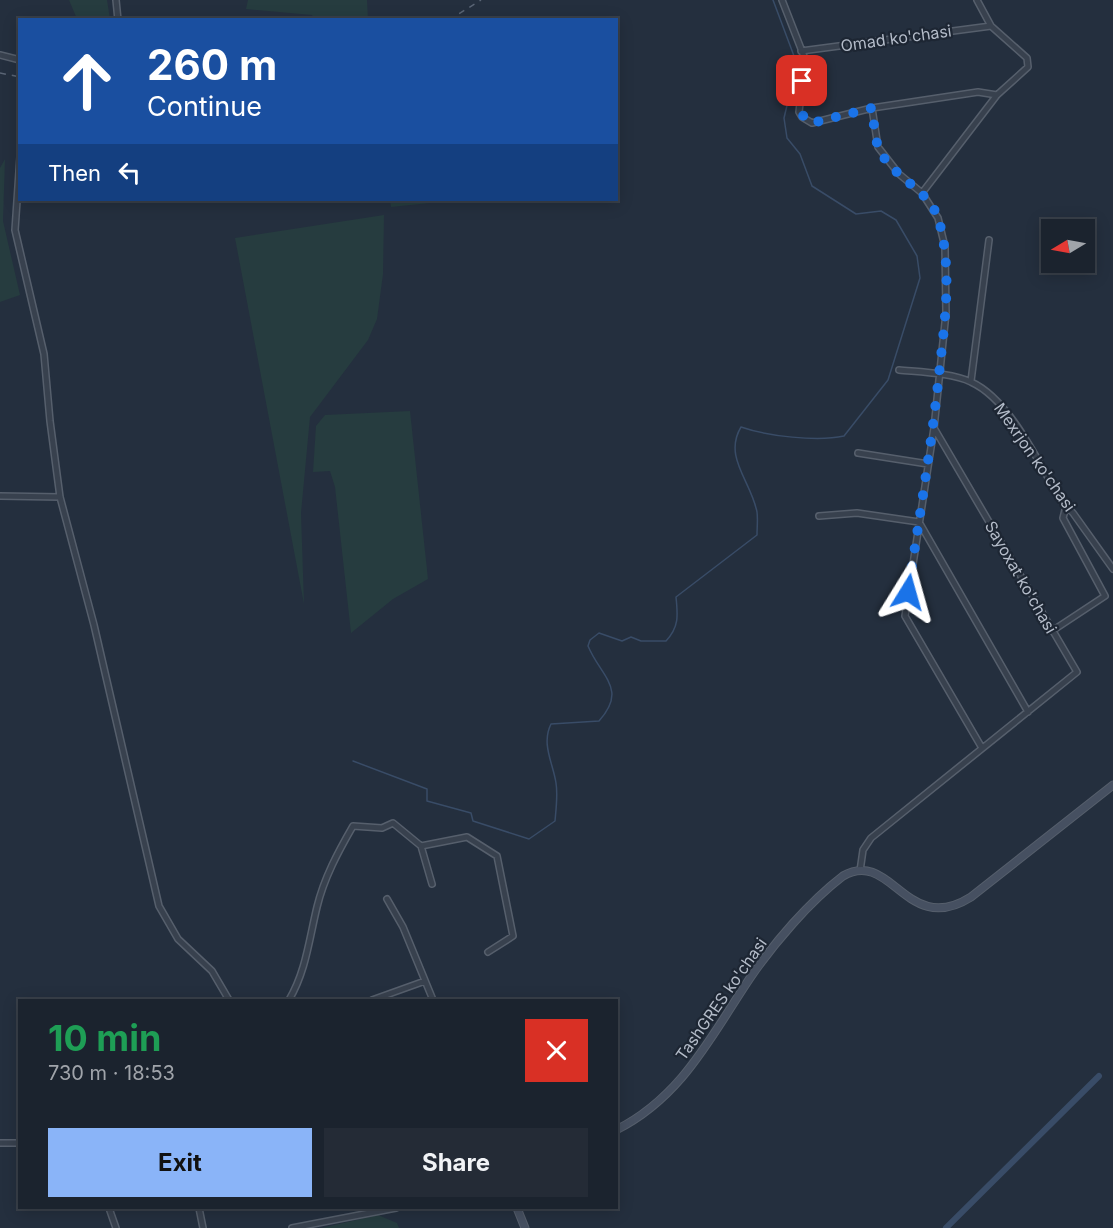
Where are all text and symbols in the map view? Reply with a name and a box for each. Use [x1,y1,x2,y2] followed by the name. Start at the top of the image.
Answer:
[839,20,953,56] street label: Omad ko'chasi
[147,39,277,90] text: 260 m
[48,42,126,120] icon: ahead
[776,55,827,106] pin
[785,64,818,97] icon: arrive
[147,90,262,123] text: Continue
[113,156,146,189] icon: left
[48,160,101,186] text: Then
[1041,219,1095,273] north arrow
[1041,219,1095,273] map controls
[990,399,1080,515] street label: Mexrjon ko'chasi
[981,517,1061,637] street label: Sayoxat ko'chasi
[876,560,940,624] position arrow
[671,934,771,1064] street label: TashGRES ko'chasi
[48,1016,161,1060] text: 10 min
[525,1019,588,1082] button: close
[48,1061,175,1085] text: 730 m · 18:53
[48,1128,312,1197] button: Exit
[324,1128,588,1197] button: Share

